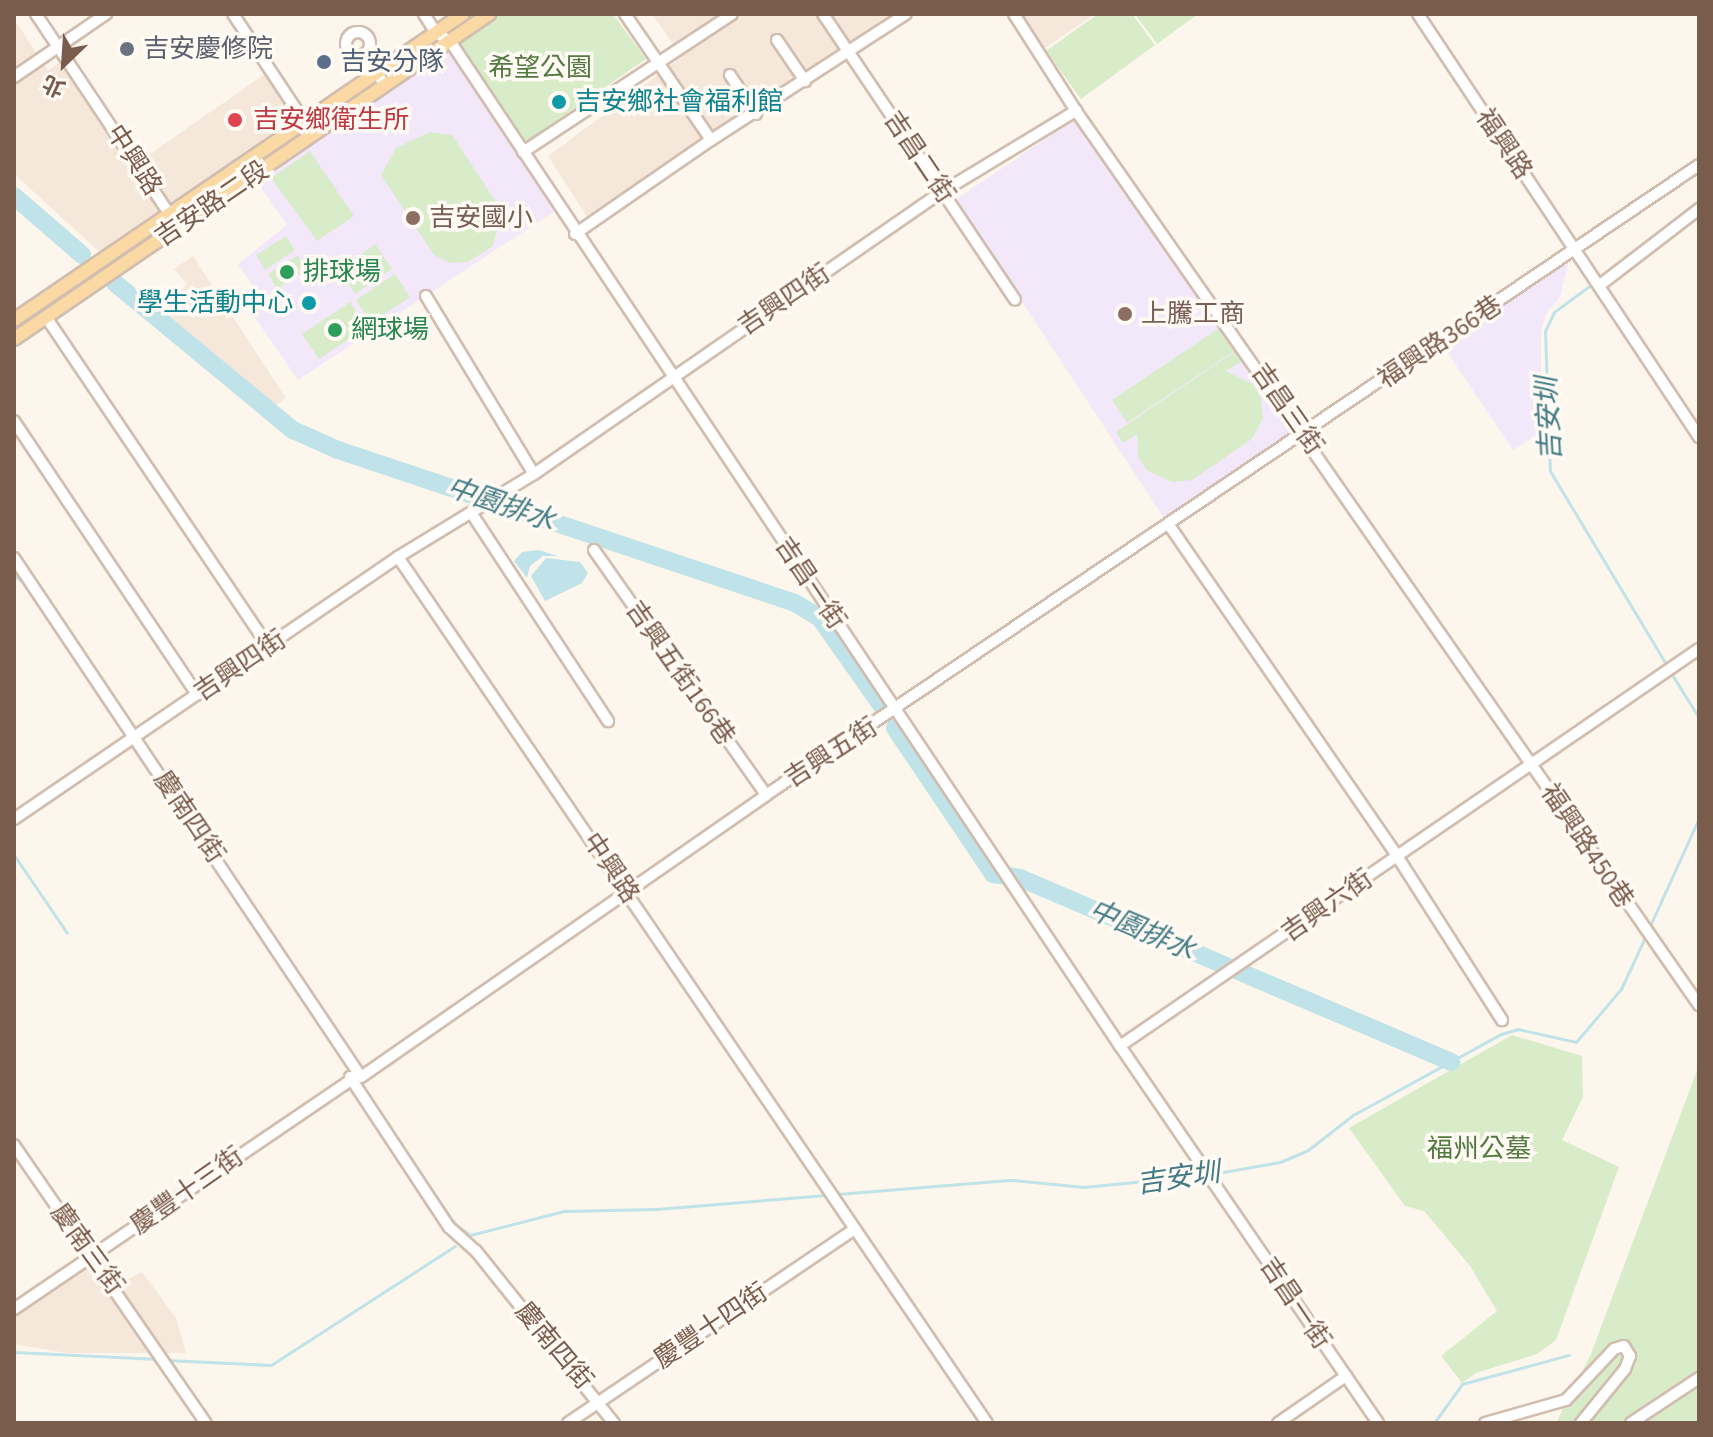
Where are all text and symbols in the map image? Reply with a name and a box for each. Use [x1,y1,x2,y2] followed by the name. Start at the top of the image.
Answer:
[24,24,104,104] north arrow
[143,33,273,65] place label: 吉安慶修院
[118,40,136,58] marker: 吉安慶修院
[340,46,444,78] place label: 吉安分隊
[488,52,592,84] park label: 希望公園
[315,53,333,71] marker: 吉安分隊
[37,67,71,105] text: 北
[575,86,783,118] place label: 吉安鄉社會福利館
[550,93,568,111] marker: 吉安鄉社會福利館
[1469,103,1539,185] street label: 福興路
[253,104,409,136] place label: 吉安鄉衛生所
[877,105,961,209] street label: 吉昌二街
[224,109,246,131] marker: 吉安鄉衛生所
[100,119,168,201] street label: 中興路
[149,155,275,253] street label: 吉安路二段
[429,202,533,234] place label: 吉安國小
[404,209,422,227] marker: 吉安國小
[303,256,381,288] place label: 排球場
[732,258,836,342] street label: 吉興四街
[278,263,296,281] marker: 排球場
[137,287,293,319] place label: 學生活動中心
[1372,289,1508,395] street label: 福興路366巷
[300,294,318,312] marker: 學生活動中心
[1141,298,1245,330] place label: 上騰工商
[1116,305,1134,323] marker: 上騰工商
[351,314,429,346] place label: 網球場
[326,321,344,339] marker: 網球場
[1244,357,1330,461] street label: 吉昌三街
[1530,376,1568,462] water label: 吉安圳
[443,470,559,538] water label: 中園排水
[768,531,852,635] street label: 吉昌一街
[619,595,741,751] street label: 吉興五街166巷
[188,624,292,708] street label: 吉興四街
[779,712,883,794] street label: 吉興五街
[147,765,231,869] street label: 慶南四街
[1534,778,1640,914] street label: 福興路450巷
[576,827,646,909] street label: 中興路
[1275,863,1379,949] street label: 吉興六街
[1084,893,1200,967] water label: 中園排水
[1427,1133,1531,1165] park label: 福州公墓
[125,1141,249,1241] street label: 慶豐十三街
[1134,1156,1222,1200] water label: 吉安圳
[44,1198,130,1300] street label: 慶南三街
[1253,1251,1337,1355] street label: 吉昌一街
[648,1277,774,1375] street label: 慶豐十四街
[509,1296,599,1396] street label: 慶南四街

